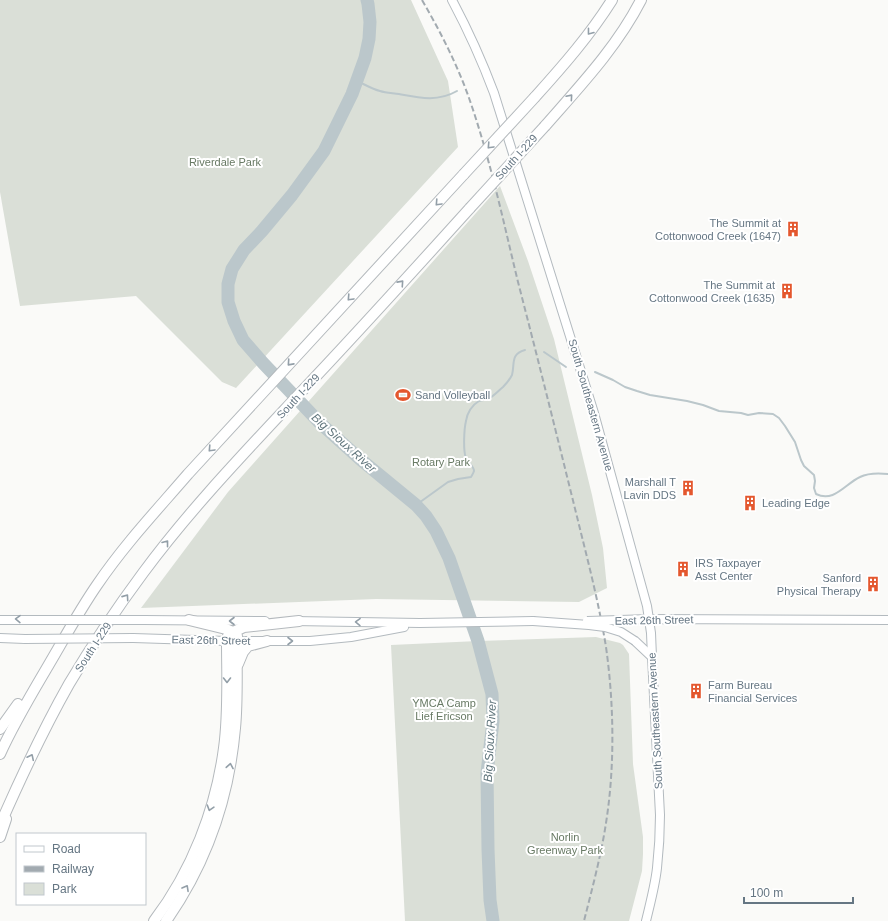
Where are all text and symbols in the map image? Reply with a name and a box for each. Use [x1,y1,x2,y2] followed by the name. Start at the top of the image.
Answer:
[588,28,595,35] one-way arrow
[566,94,573,102] one-way arrow
[493,132,539,182] street label: South I-229
[487,141,494,149] one-way arrow
[189,156,262,168] park label: Riverdale Park
[435,198,442,205] one-way arrow
[655,217,781,242] place label: The Summit at Cottonwood Creek (1647)
[784,220,802,238] building icon: The Summit at Cottonwood Creek (1647)
[649,279,775,304] place label: The Summit at Cottonwood Creek (1635)
[397,280,404,288] one-way arrow
[778,282,796,300] building icon: The Summit at Cottonwood Creek (1635)
[347,293,354,301] one-way arrow
[566,338,616,472] street label: South Southeastern Avenue
[288,358,295,366] one-way arrow
[274,371,322,421] street label: South I-229
[394,386,412,404] sports icon: Sand Volleyball
[415,389,490,401] place label: Sand Volleyball
[309,410,380,476] water label: Big Sioux River
[209,444,216,452] one-way arrow
[412,456,471,468] park label: Rotary Park
[623,476,676,501] place label: Marshall T Lavin DDS
[679,479,697,497] building icon: Marshall T Lavin DDS
[741,494,759,512] building icon: Leading Edge
[762,497,830,509] place label: Leading Edge
[161,541,168,548] one-way arrow
[695,557,761,582] place label: IRS Taxpayer Asst Center
[674,560,692,578] building icon: IRS Taxpayer Asst Center
[777,572,861,597] place label: Sanford Physical Therapy
[864,575,882,593] building icon: Sanford Physical Therapy
[121,595,128,602] one-way arrow
[614,613,694,627] street label: East 26th Street
[15,615,21,624] one-way arrow
[229,617,235,625] one-way arrow
[355,618,361,626] one-way arrow
[72,620,114,674] street label: South I-229
[171,633,251,647] street label: East 26th Street
[287,637,293,645] one-way arrow
[645,652,665,790] street label: South Southeastern Avenue
[223,677,231,683] one-way arrow
[708,679,798,704] place label: Farm Bureau Financial Services
[687,682,705,700] building icon: Farm Bureau Financial Services
[412,697,476,722] park label: YMCA Camp Lief Ericson
[481,699,499,782] water label: Big Sioux River
[26,754,34,761] one-way arrow
[225,763,234,769] one-way arrow
[206,805,215,812] one-way arrow
[527,831,603,856] park label: Norlin Greenway Park
[16,833,146,905] legend
[52,842,81,856] text: Road
[52,862,94,876] text: Railway
[744,879,853,905] scale bar
[52,882,78,896] text: Park
[182,885,189,892] one-way arrow
[750,886,783,900] text: 100 m

